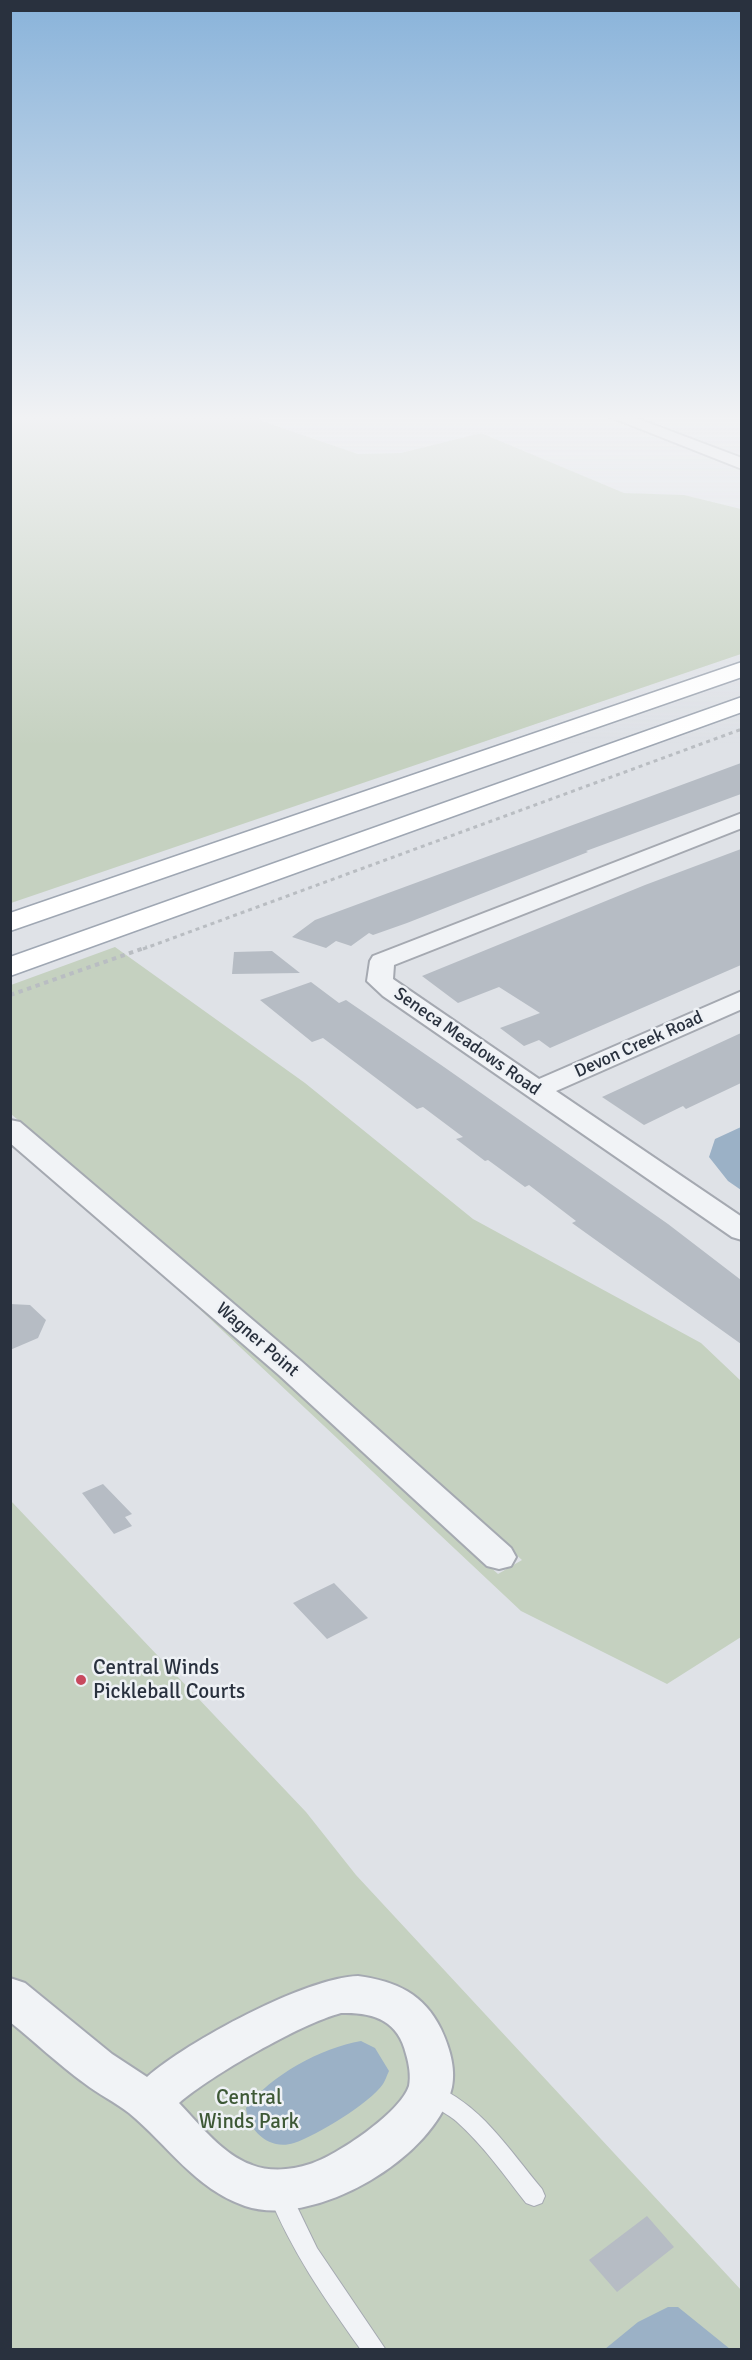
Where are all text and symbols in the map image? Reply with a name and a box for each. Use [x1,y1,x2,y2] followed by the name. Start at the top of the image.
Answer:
[389,983,545,1101] street label: Seneca Meadows Road
[571,1007,707,1083] street label: Devon Creek Road
[211,1298,303,1382] street label: Wagner Point
[93,1655,245,1705] place label: Central Winds Pickleball Courts
[74,1673,88,1687] marker: Central Winds Pickleball Courts
[199,2085,299,2135] park label: Central Winds Park

